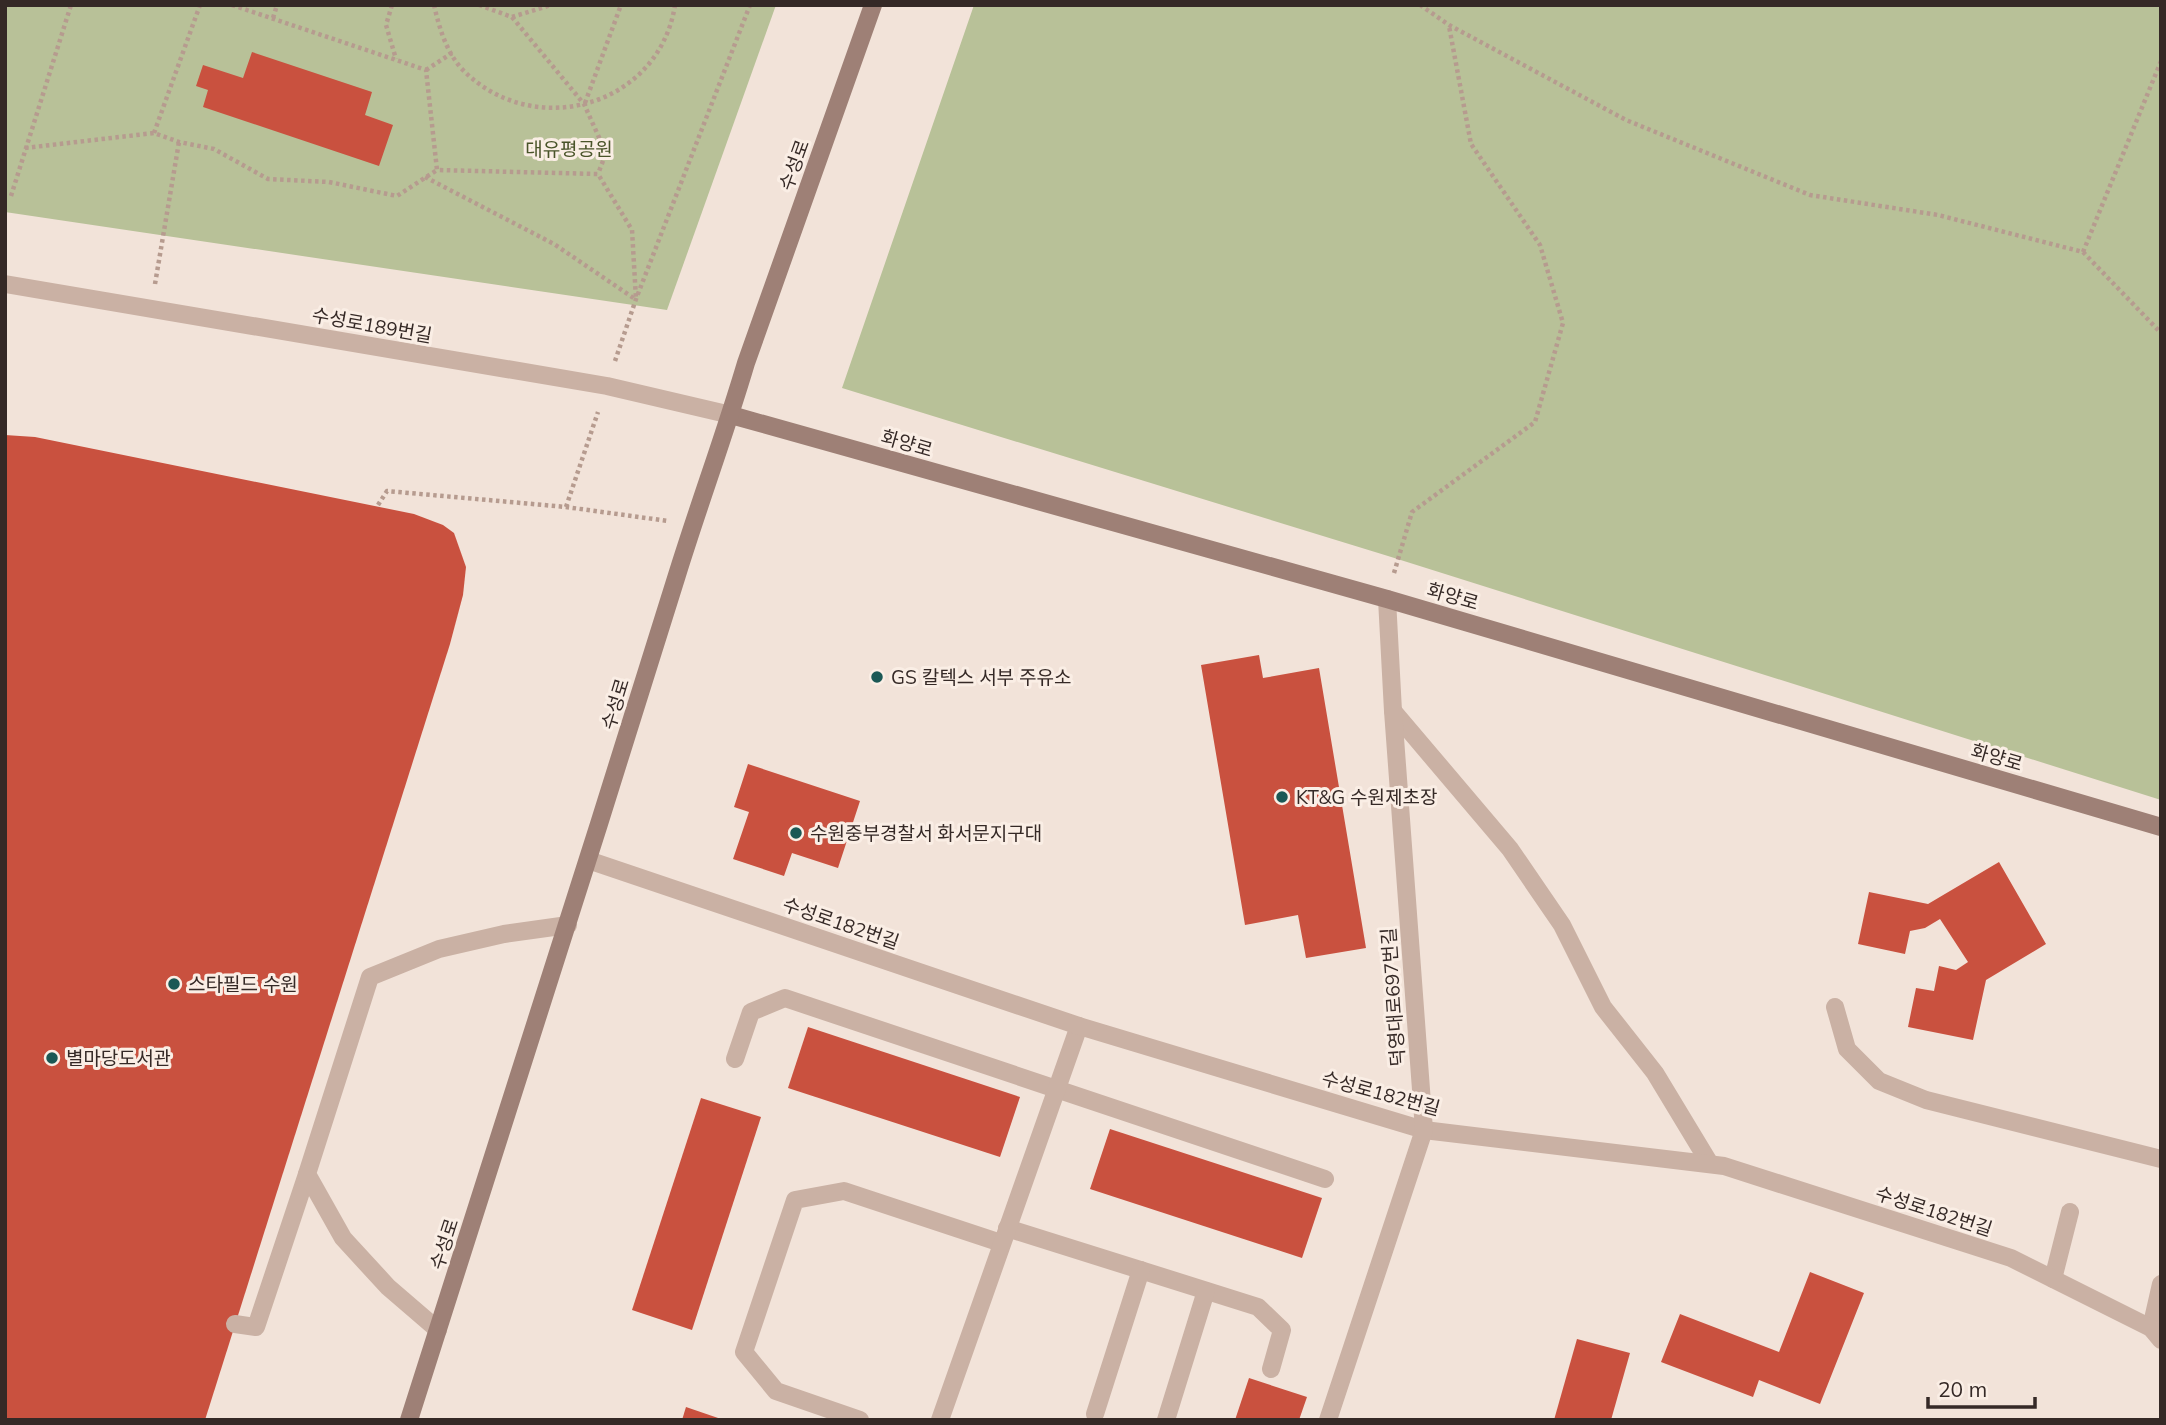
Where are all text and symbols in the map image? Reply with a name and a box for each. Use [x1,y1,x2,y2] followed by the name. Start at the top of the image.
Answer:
[774,136,814,194] street label: 수성로
[525,137,613,161] park label: 대유평공원
[310,303,434,347] street label: 수성로189번길
[878,424,936,462] street label: 화양로
[1424,577,1482,615] street label: 화양로
[891,665,1071,689] place label: GS 칼텍스 서부 주유소
[869,669,885,685] marker: GS 칼텍스 서부 주유소
[596,675,634,733] street label: 수성로
[1968,738,2026,776] street label: 화양로
[1296,785,1437,809] place label: KT&G 수원제초장
[1274,789,1290,805] marker: KT&G 수원제초장
[810,821,1042,845] place label: 수원중부경찰서 화서문지구대
[788,825,804,841] marker: 수원중부경찰서 화서문지구대
[780,892,902,954] street label: 수성로182번길
[1376,927,1410,1067] street label: 덕영대로697번길
[188,972,298,996] place label: 스타필드 수원
[166,976,182,992] marker: 스타필드 수원
[66,1046,171,1070] place label: 별마당도서관
[44,1050,60,1066] marker: 별마당도서관
[1319,1066,1443,1120] street label: 수성로182번길
[1872,1181,1996,1241] street label: 수성로182번길
[424,1215,464,1273] street label: 수성로
[1928,1366,2035,1410] scale bar
[1938,1376,1987,1402] text: 20 m

